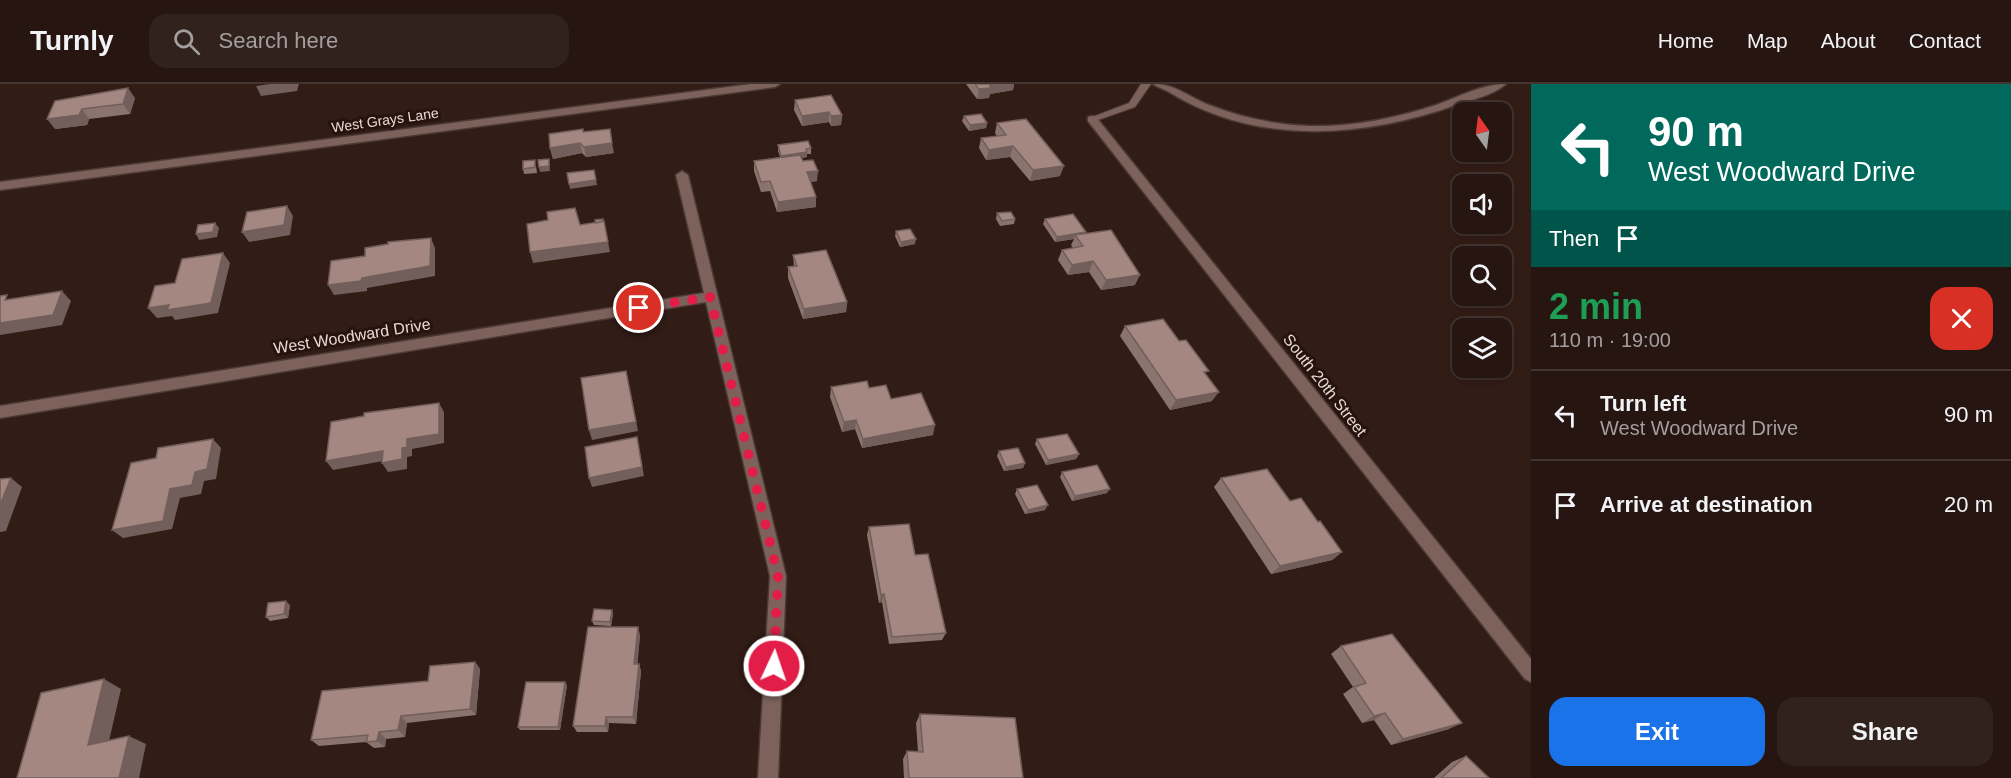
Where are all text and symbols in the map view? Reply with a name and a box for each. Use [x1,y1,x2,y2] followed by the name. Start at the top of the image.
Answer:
[149,14,569,68] search box
[30,25,113,56] text: Turnly
[170,25,203,58] icon: search
[218,28,338,53] text: Search here
[1658,29,1714,52] text: Home
[1747,29,1788,52] text: Map
[1821,29,1876,52] text: About
[1909,29,1981,52] text: Contact
[1452,102,1512,162] north arrow
[1452,102,1512,378] map controls
[330,105,440,135] street label: West Grays Lane
[1549,108,1627,186] icon: left
[1648,108,1744,155] text: 90 m
[1648,157,1916,187] text: West Woodward Drive
[1452,174,1512,234] button: sound
[1611,222,1644,255] icon: arrive
[1549,226,1599,251] text: Then
[1452,246,1512,306] button: search
[613,282,664,333] pin
[1549,286,1643,327] text: 2 min
[1930,287,1993,350] button: close
[622,291,655,324] icon: arrive
[272,315,432,357] street label: West Woodward Drive
[1452,318,1512,378] button: layers
[1549,329,1671,351] text: 110 m · 19:00
[1280,331,1370,440] street label: South 20th Street
[1600,391,1686,416] text: Turn left
[1549,399,1582,432] icon: left
[1944,402,1993,427] text: 90 m
[1600,417,1798,439] text: West Woodward Drive
[1549,489,1582,522] icon: arrive
[1600,492,1813,517] text: Arrive at destination
[1944,492,1993,517] text: 20 m
[742,634,806,698] position arrow
[1549,697,1765,766] button: Exit
[1777,697,1993,766] button: Share

